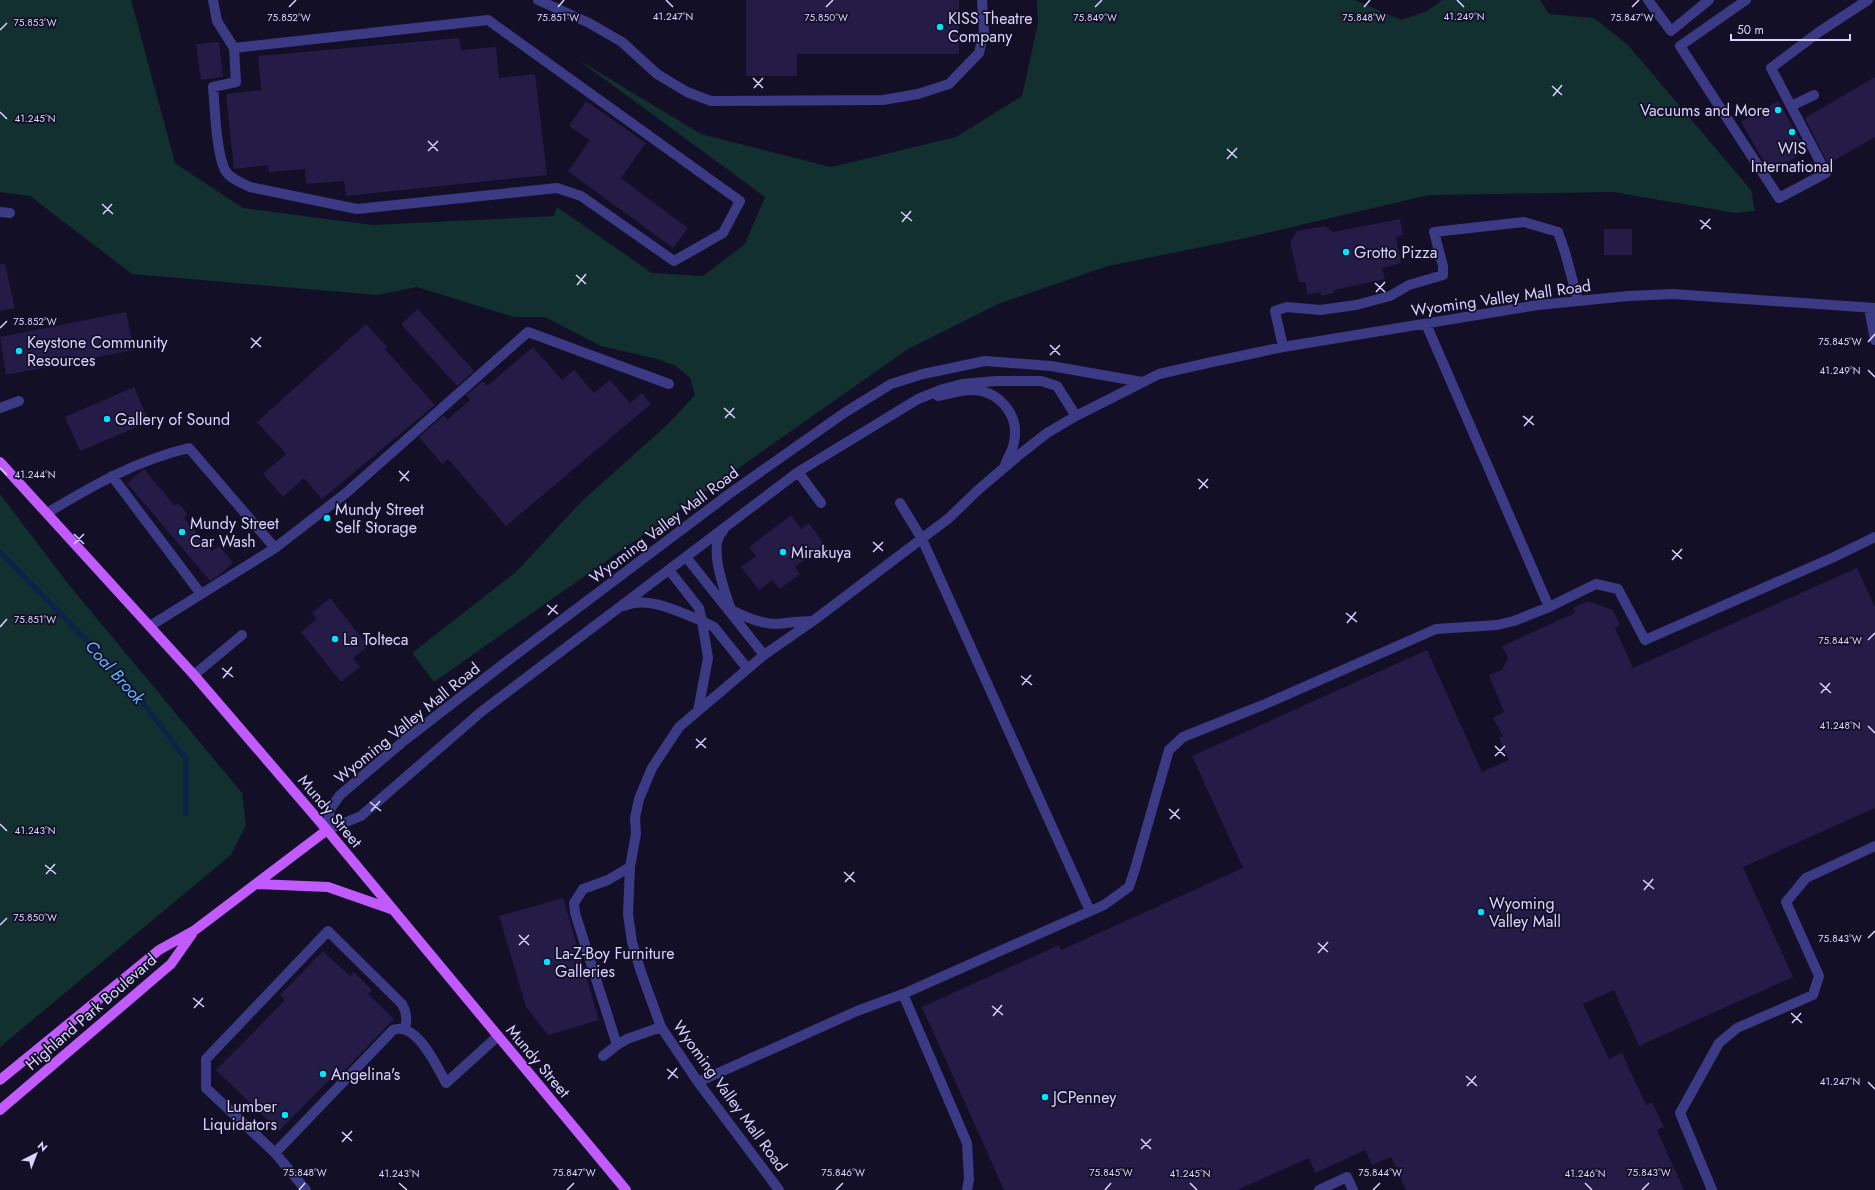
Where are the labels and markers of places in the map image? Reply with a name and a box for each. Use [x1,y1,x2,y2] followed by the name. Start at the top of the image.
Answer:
[948,7,1032,48] place label: KISS Theatre Company
[935,22,945,32] marker: KISS Theatre Company
[1640,99,1770,122] place label: Vacuums and More
[1773,105,1783,115] marker: Vacuums and More
[1787,127,1797,137] marker: WIS International
[1751,137,1833,178] place label: WIS International
[1354,241,1437,264] place label: Grotto Pizza
[1341,247,1351,257] marker: Grotto Pizza
[27,331,169,372] place label: Keystone Community Resources
[14,346,24,356] marker: Keystone Community Resources
[115,408,230,431] place label: Gallery of Sound
[102,414,112,424] marker: Gallery of Sound
[335,498,424,539] place label: Mundy Street Self Storage
[190,512,279,553] place label: Mundy Street Car Wash
[322,513,332,523] marker: Mundy Street Self Storage
[177,527,187,537] marker: Mundy Street Car Wash
[791,541,851,564] place label: Mirakuya
[778,547,788,557] marker: Mirakuya
[343,628,408,651] place label: La Tolteca
[330,634,340,644] marker: La Tolteca
[1489,892,1561,933] place label: Wyoming Valley Mall
[1476,907,1486,917] marker: Wyoming Valley Mall
[555,942,674,983] place label: La-Z-Boy Furniture Galleries
[542,957,552,967] marker: La-Z-Boy Furniture Galleries
[331,1063,400,1086] place label: Angelina's
[318,1069,328,1079] marker: Angelina's
[1051,1086,1117,1109] place label: JCPenney
[1040,1092,1050,1102] marker: JCPenney
[203,1095,278,1136] place label: Lumber Liquidators
[280,1110,290,1120] marker: Lumber Liquidators

